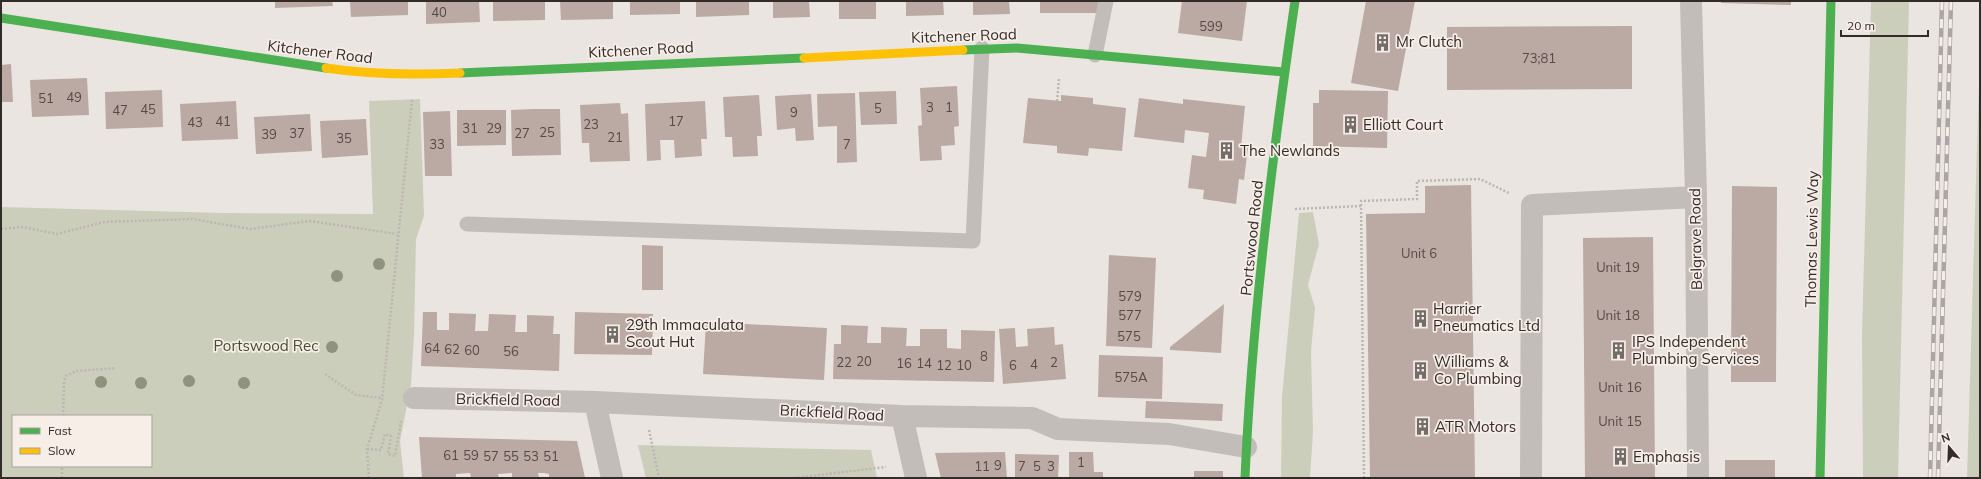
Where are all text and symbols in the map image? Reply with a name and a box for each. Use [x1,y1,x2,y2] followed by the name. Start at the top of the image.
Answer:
[431,4,447,20] house number: 40
[1841,12,1928,38] scale bar
[1199,18,1223,34] house number: 599
[1847,18,1875,33] text: 20 m
[911,24,1017,47] street label: Kitchener Road
[1373,32,1393,52] building icon: Mr Clutch
[1396,32,1462,51] place label: Mr Clutch
[266,36,374,67] street label: Kitchener Road
[588,37,694,62] street label: Kitchener Road
[1522,50,1556,66] house number: 73;81
[66,89,82,105] house number: 49
[38,90,54,106] house number: 51
[926,99,934,115] house number: 3
[945,99,953,115] house number: 1
[874,100,882,116] house number: 5
[140,101,156,117] house number: 45
[112,102,128,118] house number: 47
[790,104,798,120] house number: 9
[215,113,231,129] house number: 41
[668,113,684,129] house number: 17
[187,114,203,130] house number: 43
[1340,115,1360,135] building icon: Elliott Court
[1363,115,1443,134] place label: Elliott Court
[583,116,599,132] house number: 23
[462,120,478,136] house number: 31
[486,120,502,136] house number: 29
[539,124,555,140] house number: 25
[289,125,305,141] house number: 37
[514,125,530,141] house number: 27
[261,126,277,142] house number: 39
[607,129,623,145] house number: 21
[336,130,352,146] house number: 35
[429,136,445,152] house number: 33
[843,136,851,152] house number: 7
[1217,141,1237,161] building icon: The Newlands
[1240,141,1340,160] place label: The Newlands
[1801,170,1822,308] street label: Thomas Lewis Way
[1236,179,1267,297] street label: Portswood Road
[1685,188,1706,290] street label: Belgrave Road
[1401,245,1437,261] house number: Unit 6
[1596,259,1640,275] house number: Unit 19
[1118,288,1142,304] house number: 579
[1433,299,1540,335] place label: Harrier Pneumatics Ltd
[1118,307,1142,323] house number: 577
[1596,307,1640,323] house number: Unit 18
[1410,308,1430,328] building icon: Harrier Pneumatics Ltd
[626,315,744,351] place label: 29th Immaculata Scout Hut
[603,324,623,344] building icon: 29th Immaculata Scout Hut
[1117,328,1141,344] house number: 575
[1632,332,1759,368] place label: IPS Independent Plumbing Services
[213,336,319,355] park label: Portswood Rec
[424,340,440,356] house number: 64
[444,341,460,357] house number: 62
[1609,341,1629,361] building icon: IPS Independent Plumbing Services
[464,342,480,358] house number: 60
[503,343,519,359] house number: 56
[980,348,988,364] house number: 8
[1434,352,1522,388] place label: Williams & Co Plumbing
[856,353,872,369] house number: 20
[836,354,852,370] house number: 22
[1050,354,1058,370] house number: 2
[896,355,912,371] house number: 16
[916,355,932,371] house number: 14
[1030,356,1038,372] house number: 4
[936,357,952,373] house number: 12
[956,357,972,373] house number: 10
[1009,357,1017,373] house number: 6
[1411,361,1431,381] building icon: Williams & Co Plumbing
[1115,369,1148,385] house number: 575A
[1598,379,1642,395] house number: Unit 16
[456,389,560,410] street label: Brickfield Road
[779,400,885,425] street label: Brickfield Road
[1598,413,1642,429] house number: Unit 15
[12,415,152,467] legend
[1412,417,1432,437] building icon: ATR Motors
[1435,417,1516,436] place label: ATR Motors
[48,423,72,438] text: Fast
[1929,427,1969,467] north arrow
[1940,430,1952,446] text: N
[48,443,76,458] text: Slow
[443,447,459,463] house number: 61
[463,447,479,463] house number: 59
[1610,447,1630,467] building icon: Emphasis
[1633,447,1700,466] place label: Emphasis
[483,448,499,464] house number: 57
[503,448,519,464] house number: 55
[523,448,539,464] house number: 53
[543,448,559,464] house number: 51
[1077,454,1085,470] house number: 1
[994,457,1002,473] house number: 9
[974,458,990,474] house number: 11
[1018,458,1026,474] house number: 7
[1033,458,1041,474] house number: 5
[1047,458,1055,474] house number: 3

